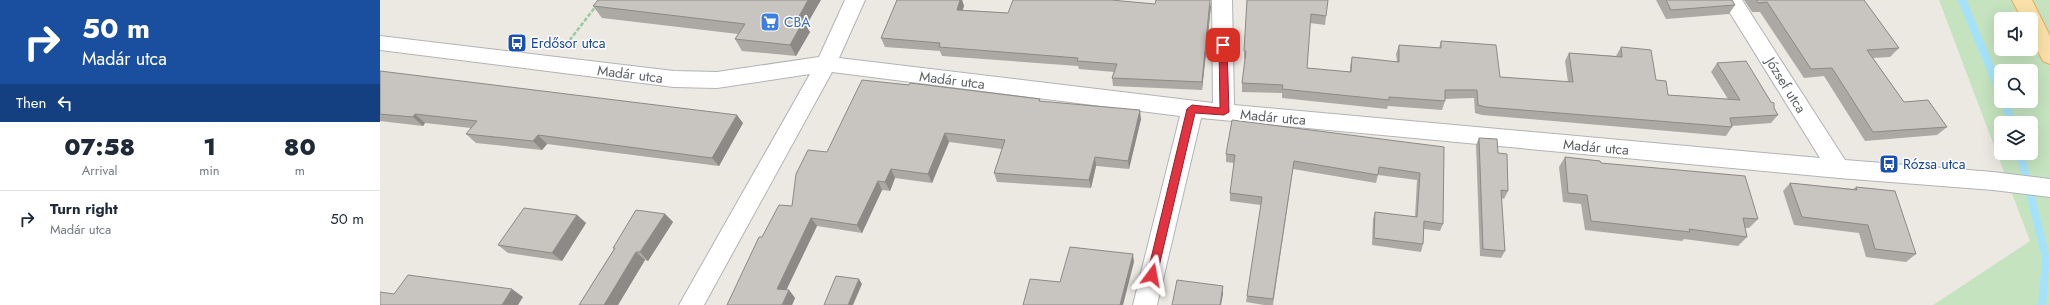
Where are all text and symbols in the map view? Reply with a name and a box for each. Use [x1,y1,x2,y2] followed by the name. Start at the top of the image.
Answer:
[82,8,150,49] text: 50 m
[759,11,781,33] supermarket icon: CBA
[784,12,811,32] place label: CBA
[1994,12,2038,160] map controls
[1994,12,2038,56] button: sound
[16,16,68,68] icon: right
[1206,28,1240,62] pin
[506,32,528,54] bus stop icon: Erdősor utca
[531,33,606,53] place label: Erdősor utca
[1212,34,1234,56] icon: arrive
[82,46,167,72] text: Madár utca
[1760,52,1811,117] street label: József utca
[596,60,664,88] street label: Madár utca
[1994,64,2038,108] button: search
[918,66,986,94] street label: Madár utca
[16,92,46,114] text: Then
[54,92,76,114] icon: left
[1239,104,1307,130] street label: Madár utca
[1994,116,2038,160] button: layers
[64,129,135,164] text: 07:58
[203,129,216,164] text: 1
[284,129,316,164] text: 80
[1562,134,1630,160] street label: Madár utca
[1878,153,1900,175] bus stop icon: Rózsa utca
[1903,154,1965,174] place label: Rózsa utca
[82,161,118,180] text: Arrival
[199,161,220,180] text: min
[295,161,305,180] text: m
[50,198,118,220] text: Turn right
[16,208,38,230] icon: right
[330,208,364,230] text: 50 m
[50,220,111,239] text: Madár utca
[1131,254,1173,296] position arrow

